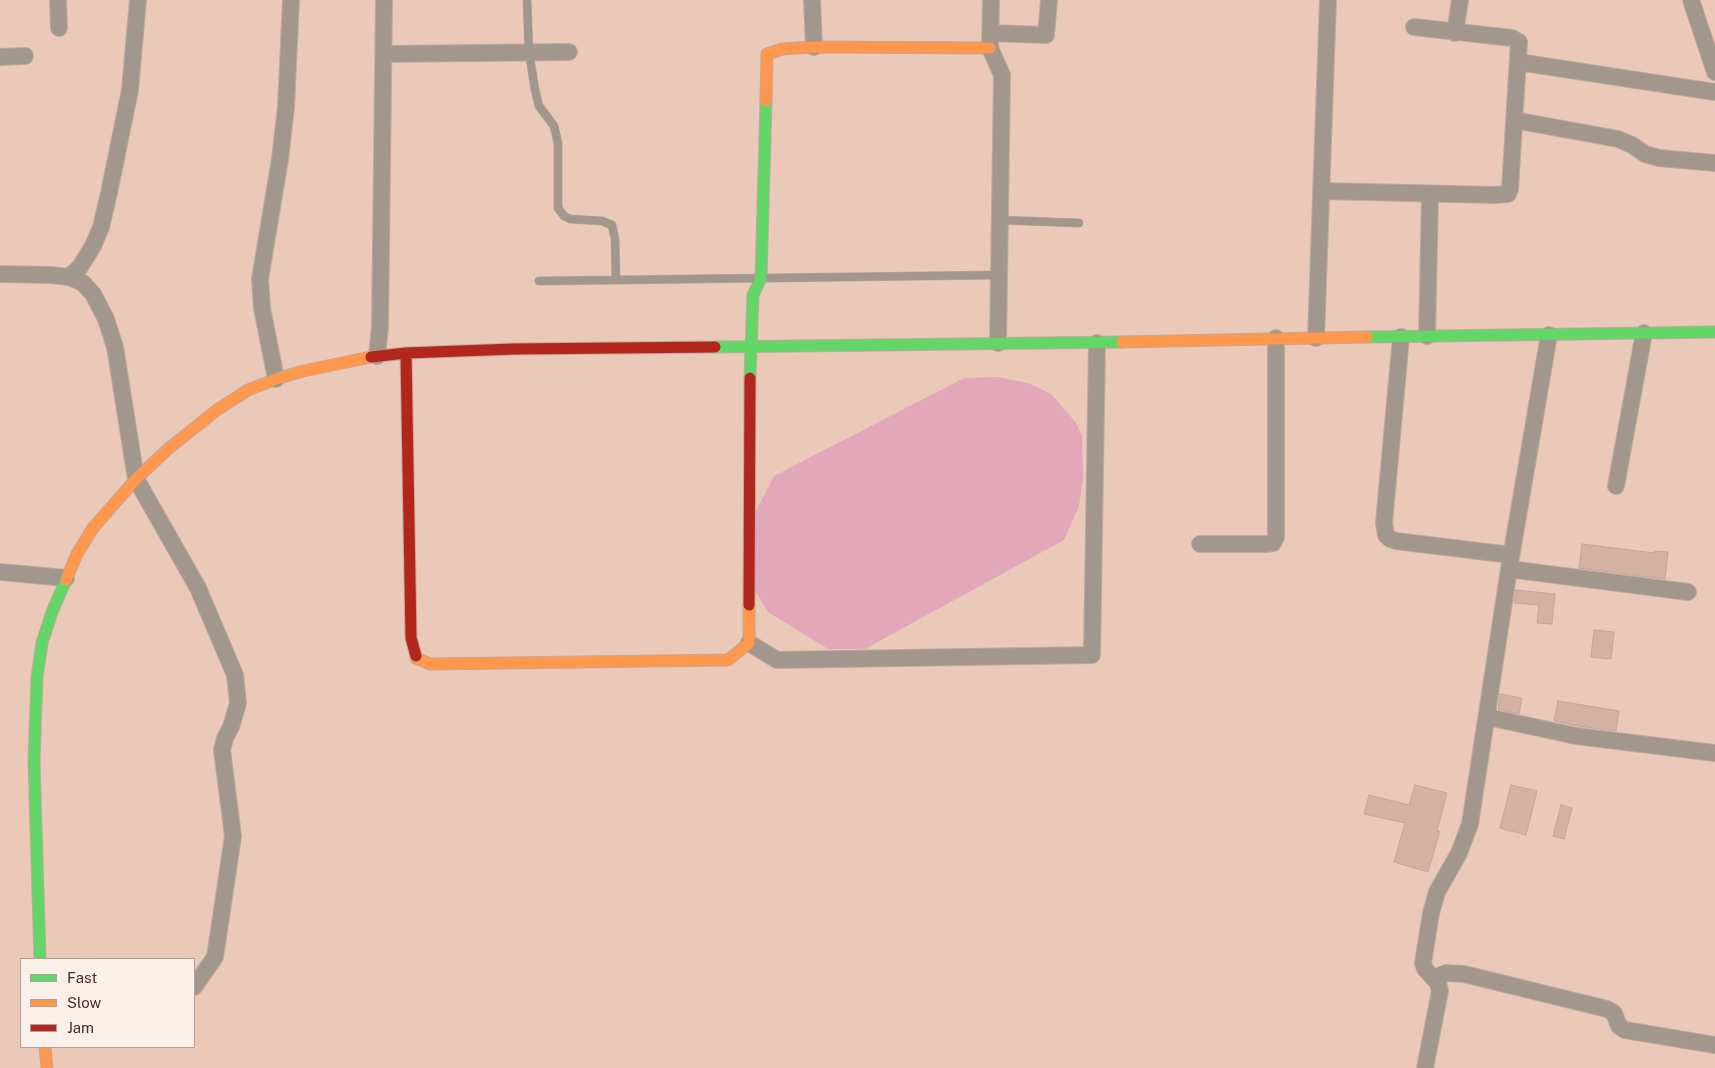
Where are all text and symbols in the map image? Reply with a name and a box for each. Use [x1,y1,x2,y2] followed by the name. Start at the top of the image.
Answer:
[20,958,195,1048] legend
[67,969,97,986] text: Fast
[67,994,101,1011] text: Slow
[67,1019,94,1036] text: Jam

